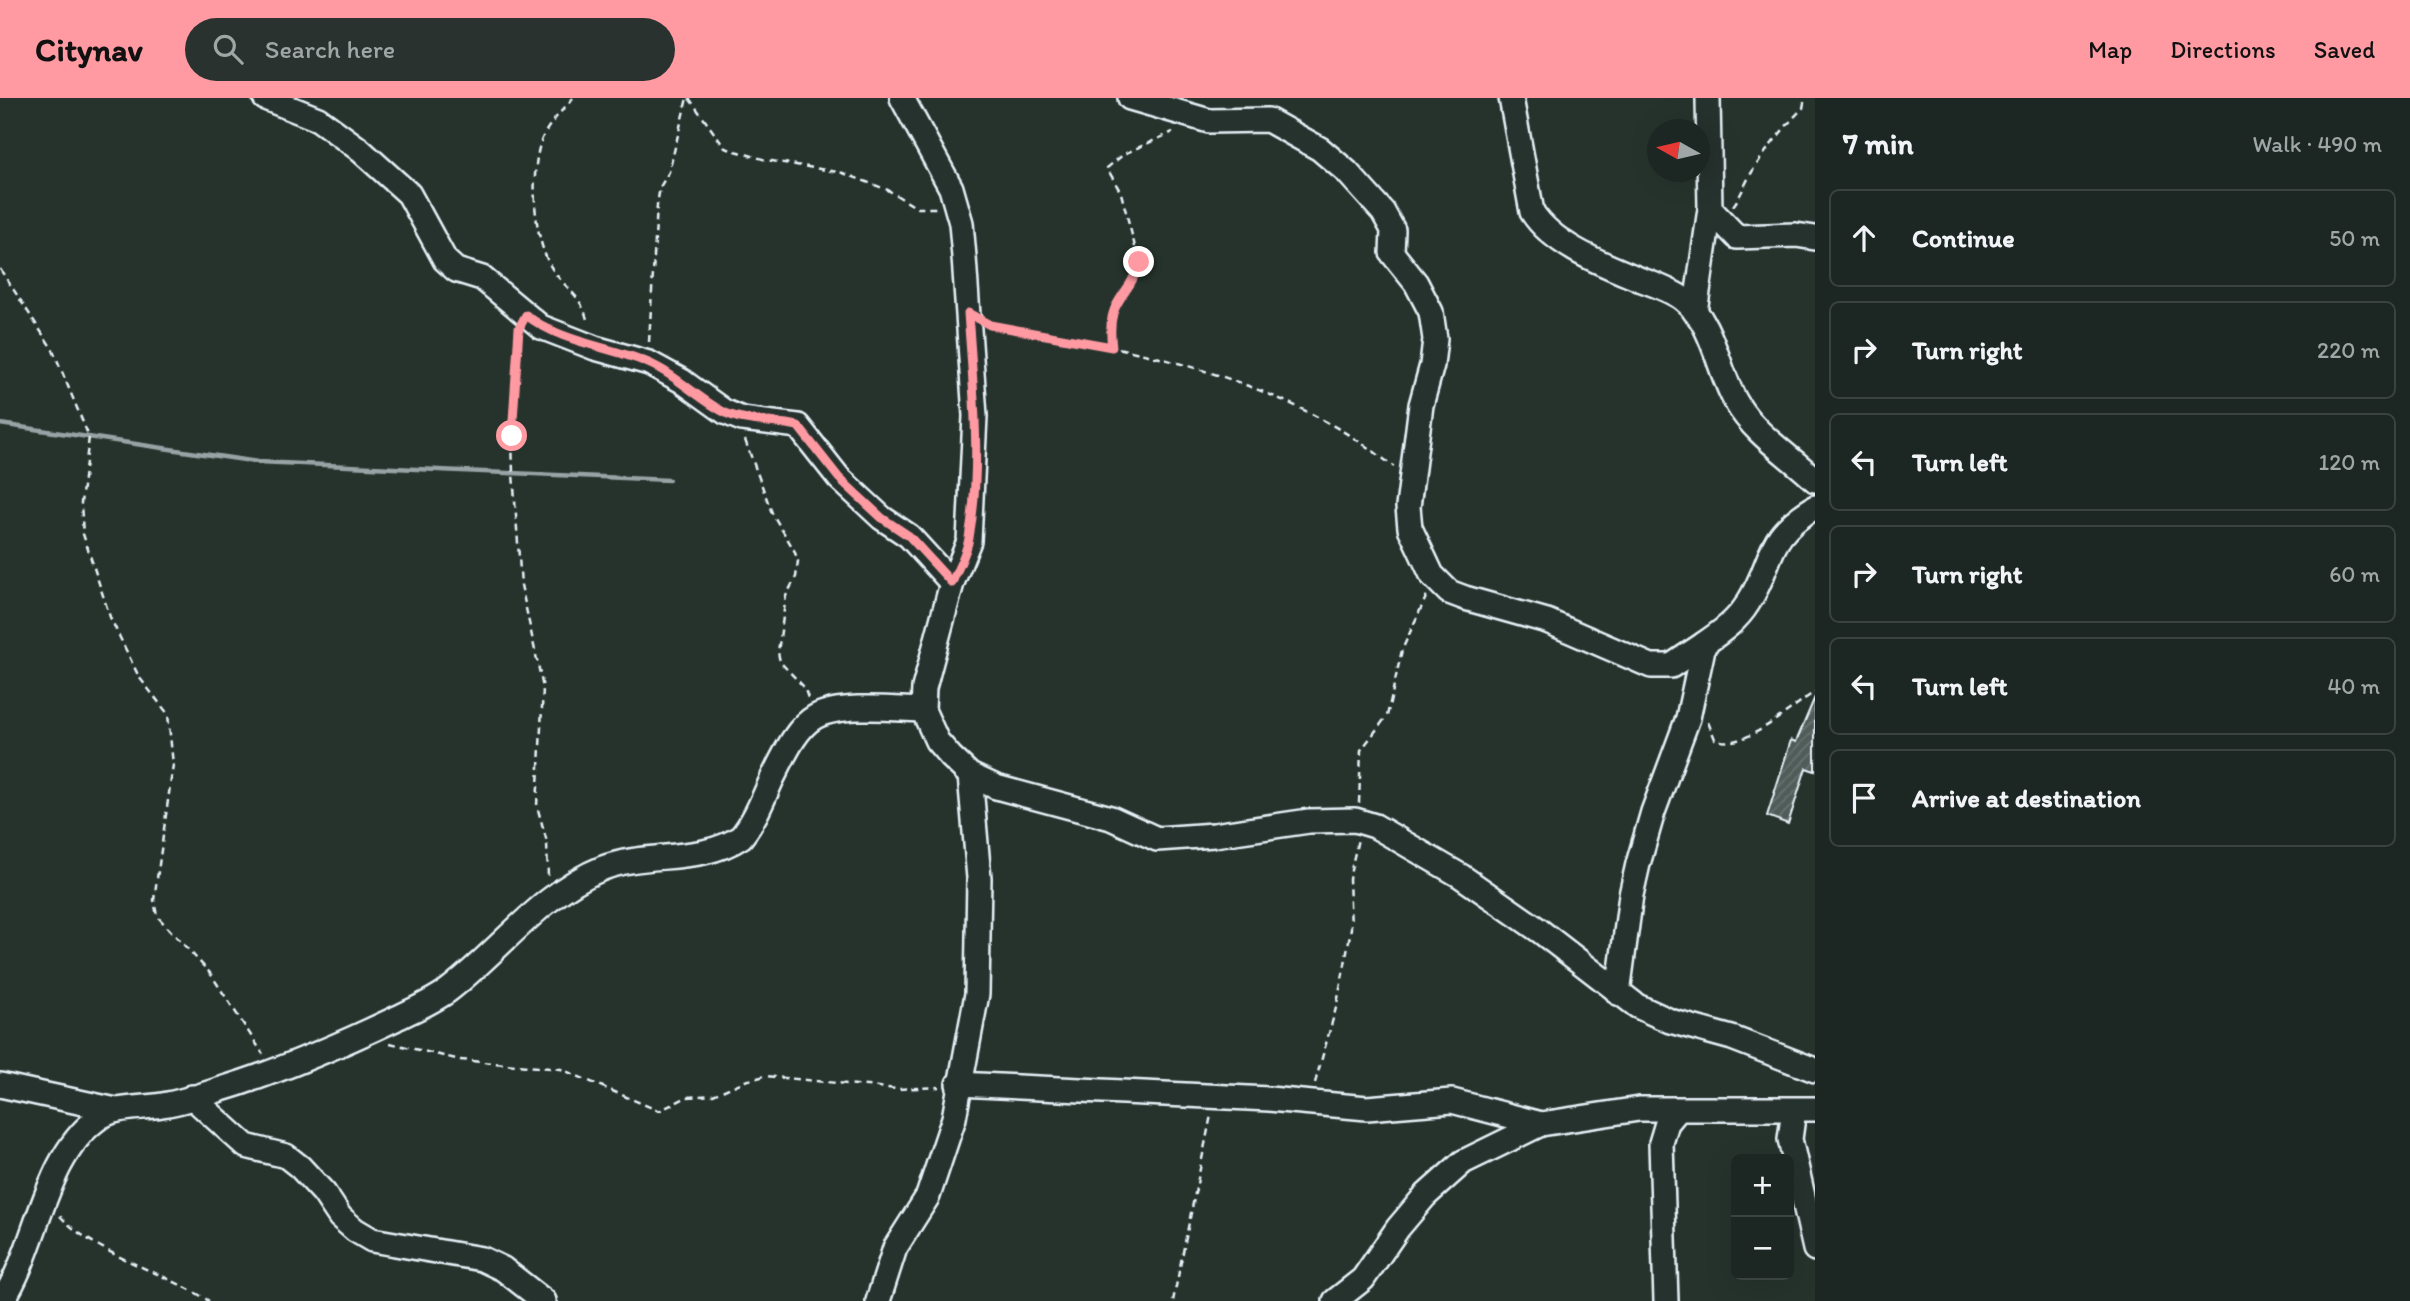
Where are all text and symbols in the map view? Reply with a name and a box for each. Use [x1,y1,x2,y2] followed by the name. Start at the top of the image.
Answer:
[185,18,675,81] search box
[35,30,143,69] text: Citynav
[209,30,247,68] icon: search
[265,33,395,65] text: Search here
[2088,35,2132,64] text: Map
[2170,35,2276,64] text: Directions
[2314,35,2375,64] text: Saved
[1647,119,1710,182] north arrow
[1843,125,1914,162] text: 7 min
[2253,130,2382,158] text: Walk · 490 m
[1845,219,1883,257] icon: ahead
[1912,222,2015,254] text: Continue
[2329,224,2380,252] text: 50 m
[1123,246,1154,277] route end
[1845,331,1883,369] icon: right
[1912,334,2023,366] text: Turn right
[2317,336,2380,364] text: 220 m
[496,420,527,451] route start
[1845,443,1883,481] icon: left
[1912,446,2008,478] text: Turn left
[2319,448,2380,476] text: 120 m
[1845,555,1883,593] icon: right
[1912,558,2023,590] text: Turn right
[2329,560,2380,588] text: 60 m
[1845,667,1883,705] icon: left
[1912,670,2008,702] text: Turn left
[2327,672,2380,700] text: 40 m
[1845,779,1883,817] icon: arrive
[1912,782,2141,814] text: Arrive at destination
[1731,1154,1794,1280] map controls
[1731,1154,1794,1217] button: +
[1731,1217,1794,1280] button: −

